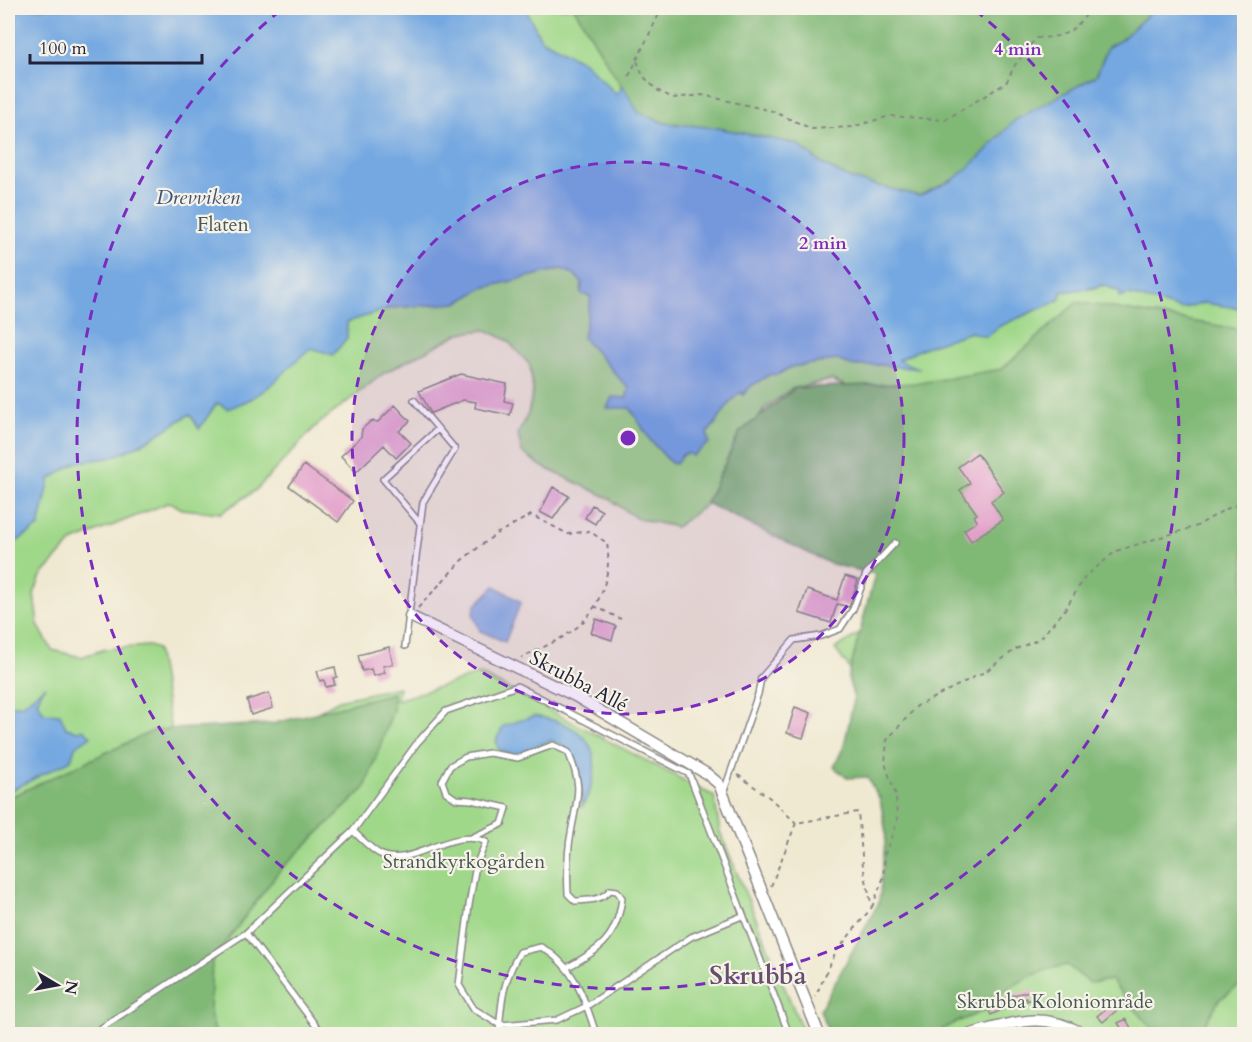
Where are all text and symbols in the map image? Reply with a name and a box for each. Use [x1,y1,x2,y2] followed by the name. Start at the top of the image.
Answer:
[30,27,202,65] scale bar
[39,36,87,61] text: 100 m
[994,37,1042,62] text: 4 min
[156,183,241,212] water label: Drevviken
[197,211,250,238] park label: Flaten
[799,231,847,256] text: 2 min
[618,428,638,448] centre of rings
[525,644,633,719] street label: Skrubba Allé
[383,848,546,875] park label: Strandkyrkogården
[27,955,87,1015] north arrow
[709,958,807,993] district label: Skrubba
[59,979,83,996] text: N
[957,988,1153,1015] park label: Skrubba Koloniområde

